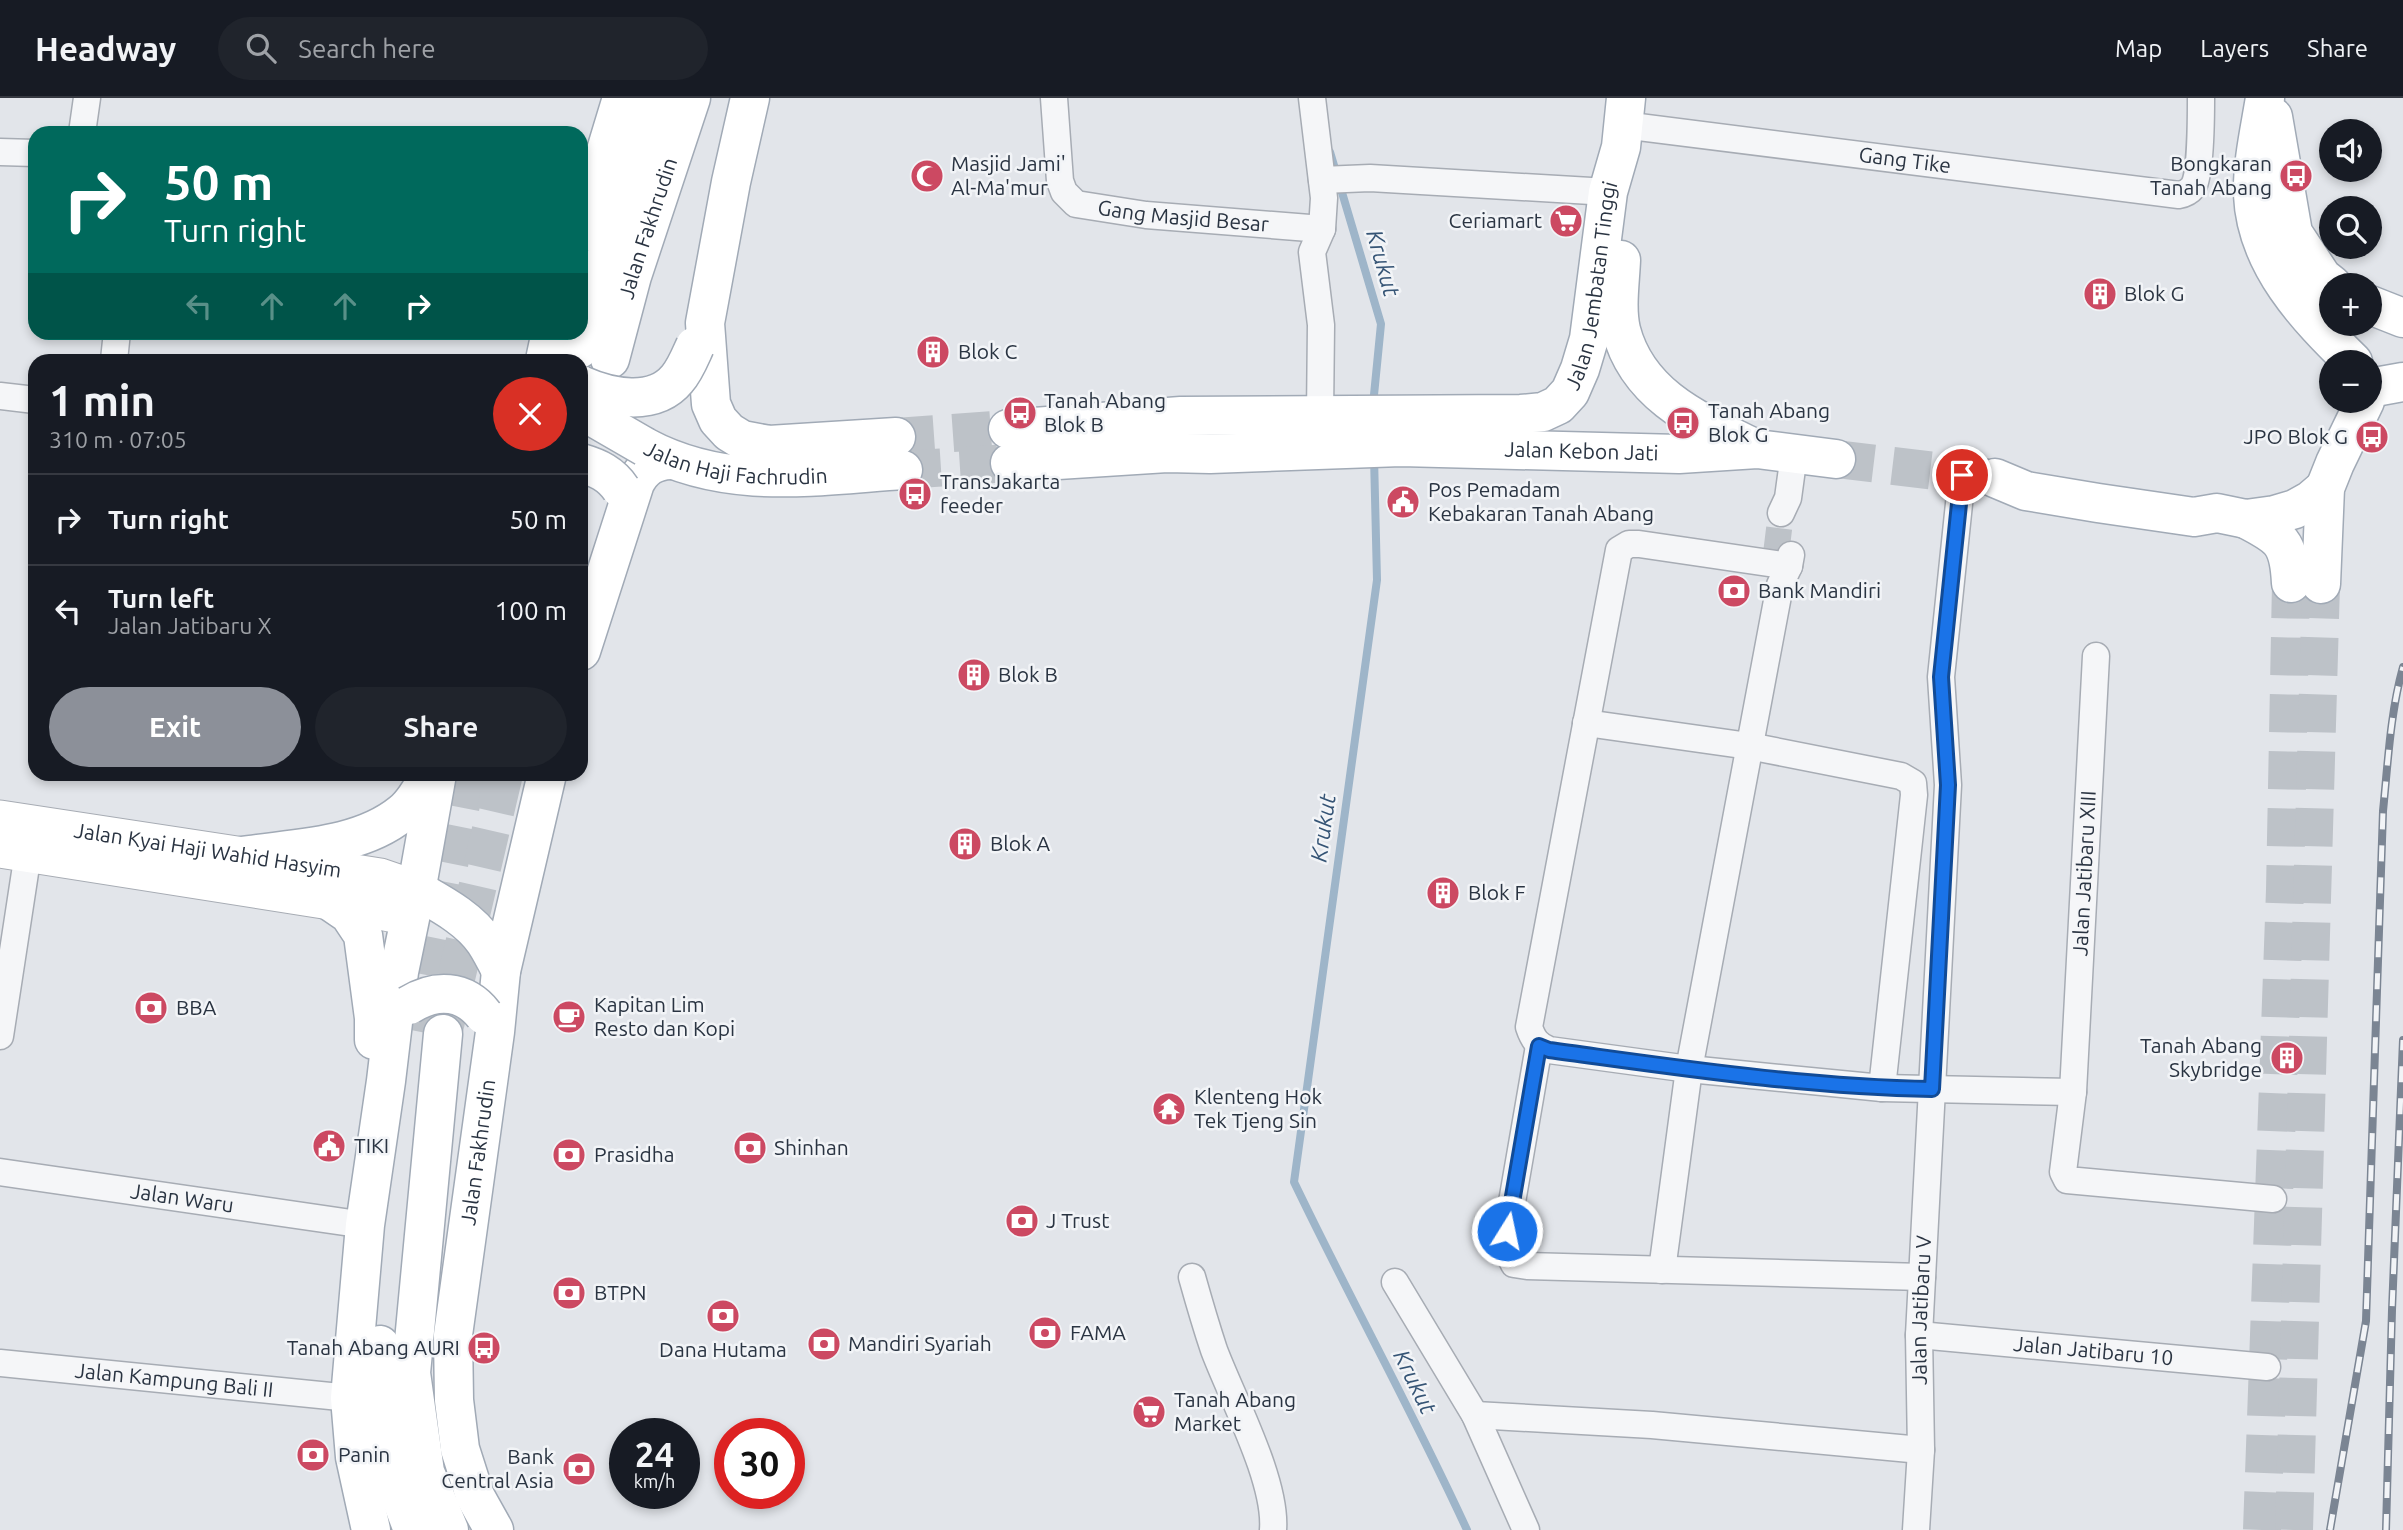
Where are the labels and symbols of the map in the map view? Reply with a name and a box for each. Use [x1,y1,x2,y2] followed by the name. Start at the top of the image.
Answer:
[1857,142,1952,177] street label: Gang Tike
[951,151,1066,199] place label: Masjid Jami' Al-Ma'mur
[2150,151,2272,199] place label: Bongkaran Tanah Abang
[613,154,681,302] street label: Jalan Fakhrudin
[908,157,946,195] mosque icon: Masjid Jami' Al-Ma'mur
[2277,157,2315,195] bus stop icon: Bongkaran Tanah Abang
[1559,178,1621,393] street label: Jalan Jembatan Tinggi
[1096,195,1270,236] street label: Gang Masjid Besar
[1547,202,1585,240] supermarket icon: Ceriamart
[1449,208,1542,232] place label: Ceriamart
[1362,227,1405,300] water label: Krukut
[2081,275,2119,313] building icon: Blok G
[2124,281,2184,305] place label: Blok G
[914,333,952,371] building icon: Blok C
[958,339,1018,363] place label: Blok C
[1044,388,1166,436] place label: Tanah Abang Blok B
[1001,394,1039,432] bus stop icon: Tanah Abang Blok B
[1708,398,1830,446] place label: Tanah Abang Blok G
[1664,404,1702,442] bus stop icon: Tanah Abang Blok G
[2353,418,2391,456] bus stop icon: JPO Blok G
[2244,424,2348,448] place label: JPO Blok G
[641,436,828,488] street label: Jalan Haji Fachrudin
[1504,437,1659,464] street label: Jalan Kebon Jati
[1932,445,1992,505] pin
[940,469,1060,517] place label: TransJakarta feeder
[896,475,934,513] bus stop icon: TransJakarta feeder
[1428,477,1654,525] place label: Pos Pemadam Kebakaran Tanah Abang
[1384,483,1422,521] public building icon: Pos Pemadam Kebakaran Tanah Abang
[1715,572,1753,610] bank icon: Bank Mandiri
[1758,578,1881,602] place label: Bank Mandiri
[955,656,993,694] building icon: Blok B
[998,662,1058,686] place label: Blok B
[2067,790,2100,957] street label: Jalan Jatibaru XIII
[1305,791,1340,863] water label: Krukut
[72,817,343,882] street label: Jalan Kyai Haji Wahid Hasyim
[946,825,984,863] building icon: Blok A
[990,831,1051,855] place label: Blok A
[1424,874,1462,912] building icon: Blok F
[1468,880,1526,904] place label: Blok F
[132,989,170,1027] bank icon: BBA
[594,992,735,1040] place label: Kapitan Lim Resto dan Kopi
[176,995,217,1019] place label: BBA
[550,998,588,1036] cafe icon: Kapitan Lim Resto dan Kopi
[2140,1033,2262,1081] place label: Tanah Abang Skybridge
[2268,1039,2306,1077] building icon: Tanah Abang Skybridge
[455,1078,499,1227] street label: Jalan Fakhrudin
[1194,1084,1322,1132] place label: Klenteng Hok Tek Tjeng Sin
[1150,1090,1188,1128] temple icon: Klenteng Hok Tek Tjeng Sin
[310,1127,348,1165] public building icon: TIKI
[731,1129,769,1167] bank icon: Shinhan
[354,1133,389,1157] place label: TIKI
[774,1135,849,1159] place label: Shinhan
[550,1136,588,1174] bank icon: Prasidha
[594,1142,675,1166] place label: Prasidha
[129,1178,235,1217] street label: Jalan Waru
[1470,1194,1544,1268] position arrow
[1003,1202,1041,1240] bank icon: J Trust
[1046,1208,1109,1232] place label: J Trust
[1906,1234,1935,1385] street label: Jalan Jatibaru V
[550,1274,588,1312] bank icon: BTPN
[594,1280,647,1304] place label: BTPN
[704,1297,742,1335] bank icon: Dana Hutama
[1026,1314,1064,1352] bank icon: FAMA
[1070,1320,1126,1344] place label: FAMA
[805,1325,843,1363] bank icon: Mandiri Syariah
[465,1329,503,1367] bus stop icon: Tanah Abang AURI
[848,1331,992,1355] place label: Mandiri Syariah
[2012,1331,2174,1369] street label: Jalan Jatibaru 10
[287,1335,460,1359] place label: Tanah Abang AURI
[659,1337,787,1361] place label: Dana Hutama
[1389,1346,1442,1419] water label: Krukut
[74,1358,275,1401] street label: Jalan Kampung Bali II
[1174,1387,1296,1435] place label: Tanah Abang Market
[1130,1393,1168,1431] supermarket icon: Tanah Abang Market
[714,1418,805,1509] speed limit sign: 30
[294,1436,332,1474] bank icon: Panin
[338,1442,390,1466] place label: Panin
[441,1444,554,1492] place label: Bank Central Asia
[560,1450,598,1488] bank icon: Bank Central Asia

